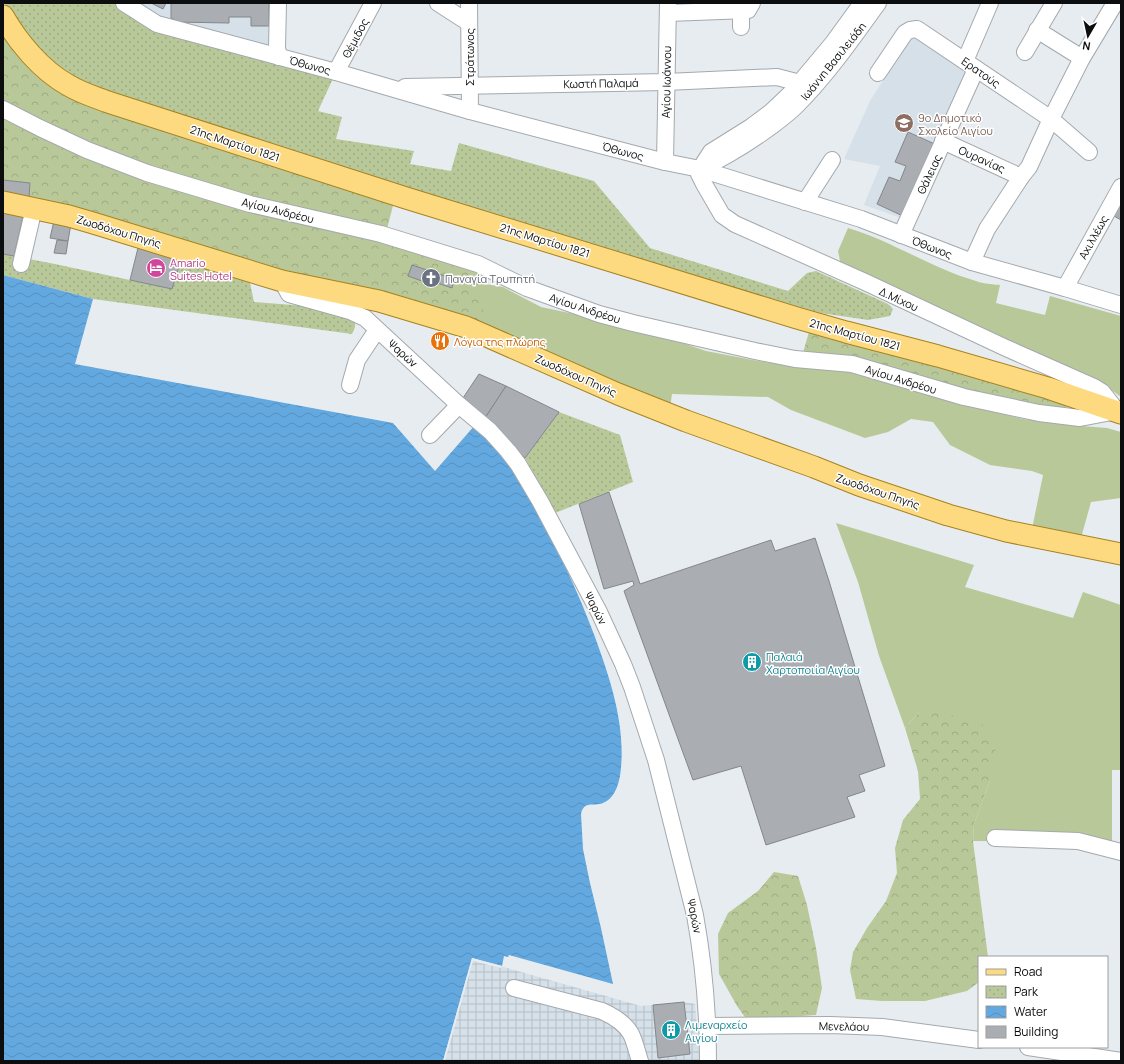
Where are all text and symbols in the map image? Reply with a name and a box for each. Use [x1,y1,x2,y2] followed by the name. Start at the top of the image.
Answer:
[338,16,372,60] street label: Θέμιδος
[1068,16,1108,56] north arrow
[797,19,869,103] street label: Ιωάννη Βασιλειάδη
[462,28,477,86] street label: Στράτωνος
[1081,38,1091,54] text: N
[658,46,674,118] street label: Αγίου Ιωάννου
[288,52,332,78] street label: Όθωνος
[959,53,1003,91] street label: Ερατούς
[563,75,639,91] street label: Κωστή Παλαμά
[918,110,993,138] place label: 9ο Δημοτικό Σχολείο Αιγίου
[893,112,915,134] school or university icon: 9ο Δημοτικό Σχολείο Αιγίου
[188,121,282,165] street label: 21ης Μαρτίου 1821
[601,138,645,164] street label: Όθωνος
[956,142,1008,176] street label: Ουρανίας
[913,152,945,196] street label: Θάλειας
[240,194,316,226] street label: Αγίου Ανδρέου
[75,211,163,251] street label: Ζωοδόχου Πηγής
[1075,212,1111,262] street label: Αχιλλέως
[498,219,592,261] street label: 21ης Μαρτίου 1821
[909,232,955,262] street label: Όθωνος
[170,255,232,283] place label: Amario Suites Hotel
[145,257,167,279] hotel icon: Amario Suites Hotel
[420,267,442,289] church icon: Παναγία Τρυπητή
[445,271,535,286] place label: Παναγία Τρυπητή
[877,283,921,315] street label: Δ.Μίχου
[547,289,623,327] street label: Αγίου Ανδρέου
[808,315,902,353] street label: 21ης Μαρτίου 1821
[429,330,451,352] restaurant icon: Λόγια της πλώρης
[454,334,546,349] place label: Λόγια της πλώρης
[385,336,421,371] street label: Ψαρών
[533,350,619,400] street label: Ζωοδόχου Πηγής
[863,361,939,397] street label: Αγίου Ανδρέου
[834,470,922,512] street label: Ζωοδόχου Πηγής
[581,589,611,627] street label: Ψαρών
[766,649,860,677] place label: Παλαιά Χαρτοποιία Αιγίου
[741,651,763,673] building icon: Παλαιά Χαρτοποιία Αιγίου
[684,897,706,935] street label: Ψαρών
[978,956,1108,1048] legend
[1014,963,1042,980] text: Road
[1014,983,1039,1000] text: Park
[1014,1003,1048,1020] text: Water
[685,1017,748,1045] place label: Λιμεναρχείο Αιγίου
[819,1018,869,1034] street label: Μενελάου
[660,1019,682,1041] building icon: Λιμεναρχείο Αιγίου
[1014,1023,1058,1040] text: Building

